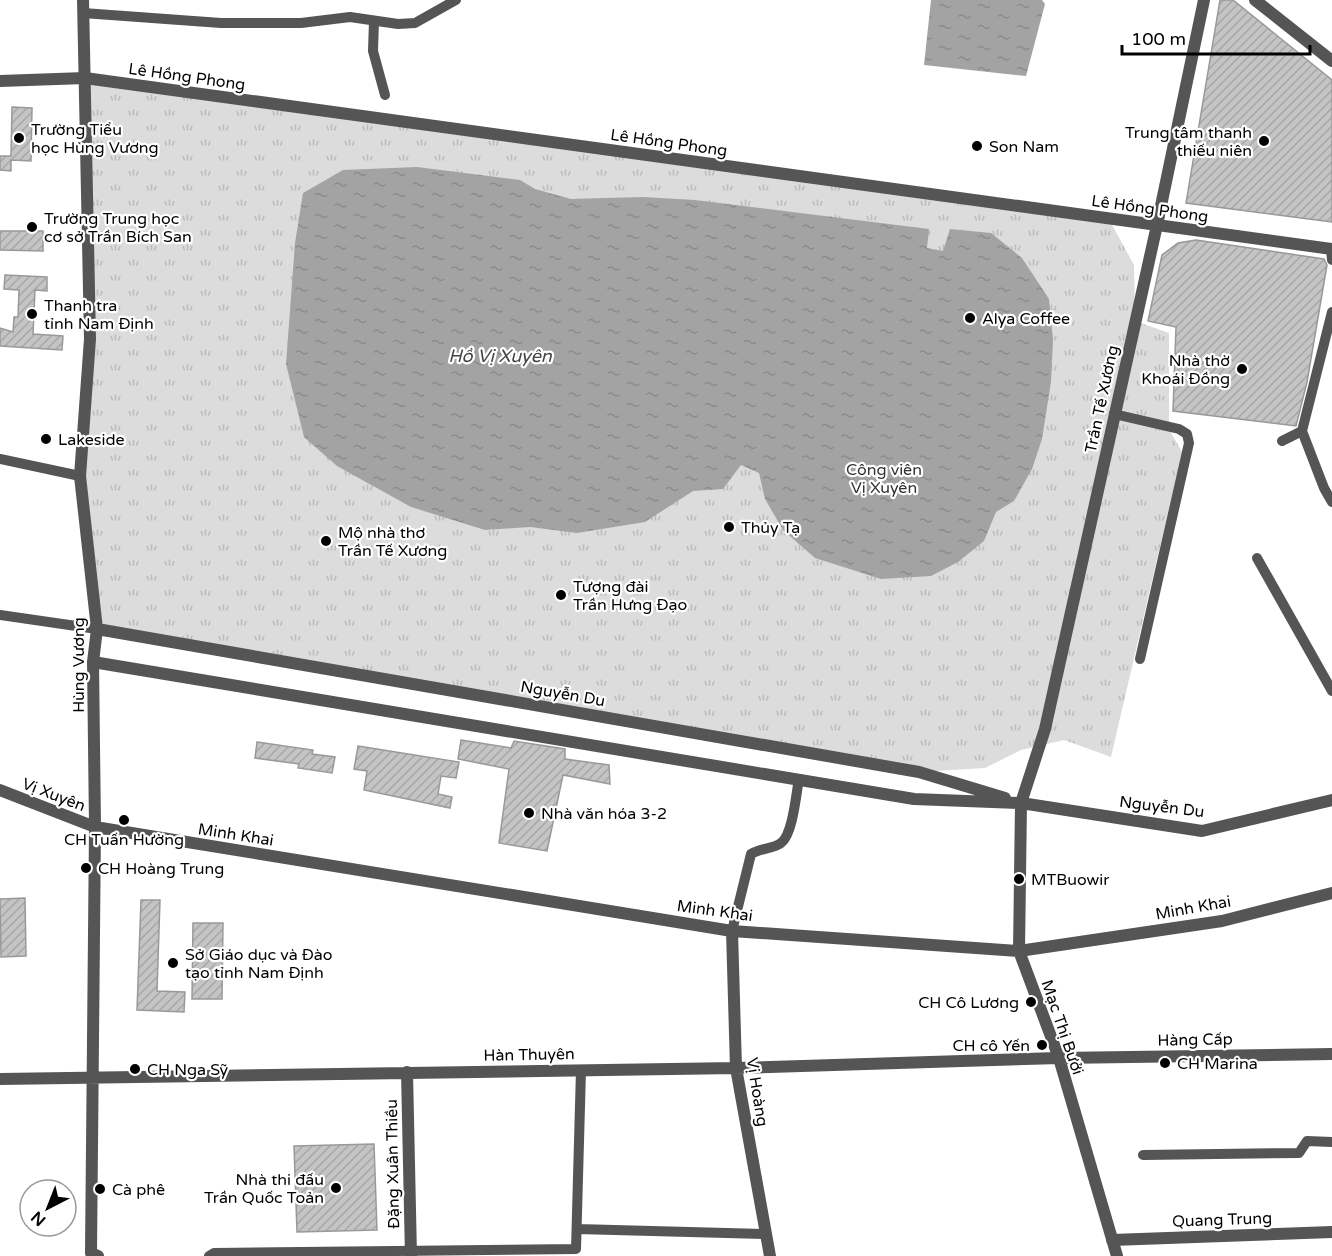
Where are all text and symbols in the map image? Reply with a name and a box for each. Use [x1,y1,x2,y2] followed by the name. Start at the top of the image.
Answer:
[1122,18,1310,56] scale bar
[1131,28,1186,50] text: 100 m
[127,59,247,95] street label: Lê Hồng Phong
[31,120,159,158] place label: Trường Tiểu học Hùng Vương
[1125,123,1252,161] place label: Trung tâm thanh thiếu niên
[609,125,729,161] street label: Lê Hồng Phong
[12,131,26,145] marker: Trường Tiểu học Hùng Vương
[1257,134,1271,148] marker: Trung tâm thanh thiếu niên
[989,137,1059,157] place label: Son Nam
[970,139,984,153] marker: Son Nam
[1090,191,1210,227] street label: Lê Hồng Phong
[44,209,192,247] place label: Trường Trung học cơ sở Trần Bích San
[25,220,39,234] marker: Trường Trung học cơ sở Trần Bích San
[44,296,154,334] place label: Thanh tra tỉnh Nam Định
[25,307,39,321] marker: Thanh tra tỉnh Nam Định
[982,309,1070,329] place label: Alya Coffee
[963,311,977,325] marker: Alya Coffee
[1081,344,1123,455] street label: Trần Tế Xương
[448,345,553,367] water label: Hồ Vị Xuyên
[1141,351,1230,389] place label: Nhà thờ Khoái Đồng
[1235,362,1249,376] marker: Nhà thờ Khoái Đồng
[58,430,125,450] place label: Lakeside
[39,432,53,446] marker: Lakeside
[846,460,922,498] park label: Công viên Vị Xuyên
[741,518,800,538] place label: Thủy Tạ
[722,520,736,534] marker: Thủy Tạ
[338,523,447,561] place label: Mộ nhà thơ Trần Tế Xương
[319,534,333,548] marker: Mộ nhà thơ Trần Tế Xương
[573,577,687,615] place label: Tượng đài Trần Hưng Đạo
[554,588,568,602] marker: Tượng đài Trần Hưng Đạo
[69,617,89,713] street label: Hùng Vương
[519,677,607,711] street label: Nguyễn Du
[19,774,88,816] street label: Vị Xuyên
[1118,792,1206,822] street label: Nguyễn Du
[541,804,667,824] place label: Nhà văn hóa 3-2
[522,806,536,820] marker: Nhà văn hóa 3-2
[117,813,131,827] marker: CH Tuấn Hường
[197,819,275,851] street label: Minh Khai
[64,830,184,850] place label: CH Tuấn Hường
[98,859,224,879] place label: CH Hoàng Trung
[79,861,93,875] marker: CH Hoàng Trung
[1031,870,1110,890] place label: MTBuowir
[1012,872,1026,886] marker: MTBuowir
[1154,892,1233,924] street label: Minh Khai
[676,896,754,926] street label: Minh Khai
[185,945,332,983] place label: Sở Giáo dục và Đào tạo tỉnh Nam Định
[166,956,180,970] marker: Sở Giáo dục và Đào tạo tỉnh Nam Định
[1036,977,1088,1078] street label: Mạc Thị Bưởi
[918,993,1019,1013] place label: CH Cô Lương
[1024,995,1038,1009] marker: CH Cô Lương
[1157,1029,1233,1051] street label: Hàng Cấp
[952,1036,1030,1056] place label: CH cô Yến
[1035,1038,1049,1052] marker: CH cô Yến
[483,1044,575,1066] street label: Hàn Thuyên
[1177,1054,1258,1074] place label: CH Marina
[742,1056,772,1128] street label: Vị Hoàng
[1158,1056,1172,1070] marker: CH Marina
[147,1060,229,1080] place label: CH Nga Sỹ
[128,1062,142,1076] marker: CH Nga Sỹ
[382,1099,404,1229] street label: Đặng Xuân Thiều
[204,1170,324,1208] place label: Nhà thi đấu Trần Quốc Toản
[18,1178,78,1238] north arrow
[112,1180,165,1200] place label: Cà phê
[329,1181,343,1195] marker: Nhà thi đấu Trần Quốc Toản
[93,1182,107,1196] marker: Cà phê
[27,1207,50,1230] text: N
[1172,1208,1272,1232] street label: Quang Trung

